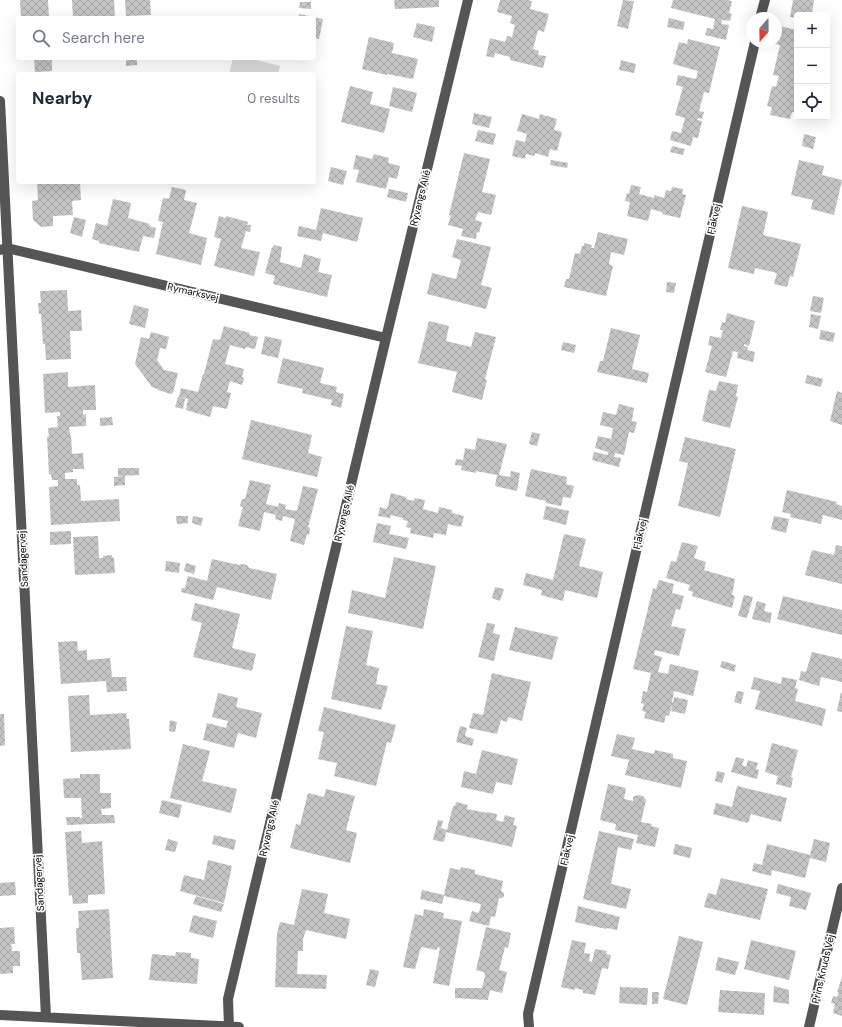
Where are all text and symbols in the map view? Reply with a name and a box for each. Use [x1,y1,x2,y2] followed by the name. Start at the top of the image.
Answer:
[746,12,782,48] north arrow
[794,12,830,120] map controls
[794,12,830,48] button: +
[16,16,316,60] search box
[30,27,52,49] icon: search
[62,28,145,48] text: Search here
[794,48,830,84] button: −
[794,84,830,120] button: locate
[32,87,92,109] text: Nearby
[247,90,300,107] text: 0 results
[407,168,433,228] street label: Ryvangs Allé
[704,202,724,236] street label: Flakvej
[166,280,220,304] street label: Rymarksvej
[331,483,357,543] street label: Ryvangs Allé
[630,517,650,551] street label: Flakvej
[15,530,31,588] street label: Sandagervej
[256,798,282,858] street label: Ryvangs Allé
[557,833,577,867] street label: Flakvej
[31,854,47,912] street label: Sandagervej
[809,933,837,1005] street label: Prins Knuds Vej

